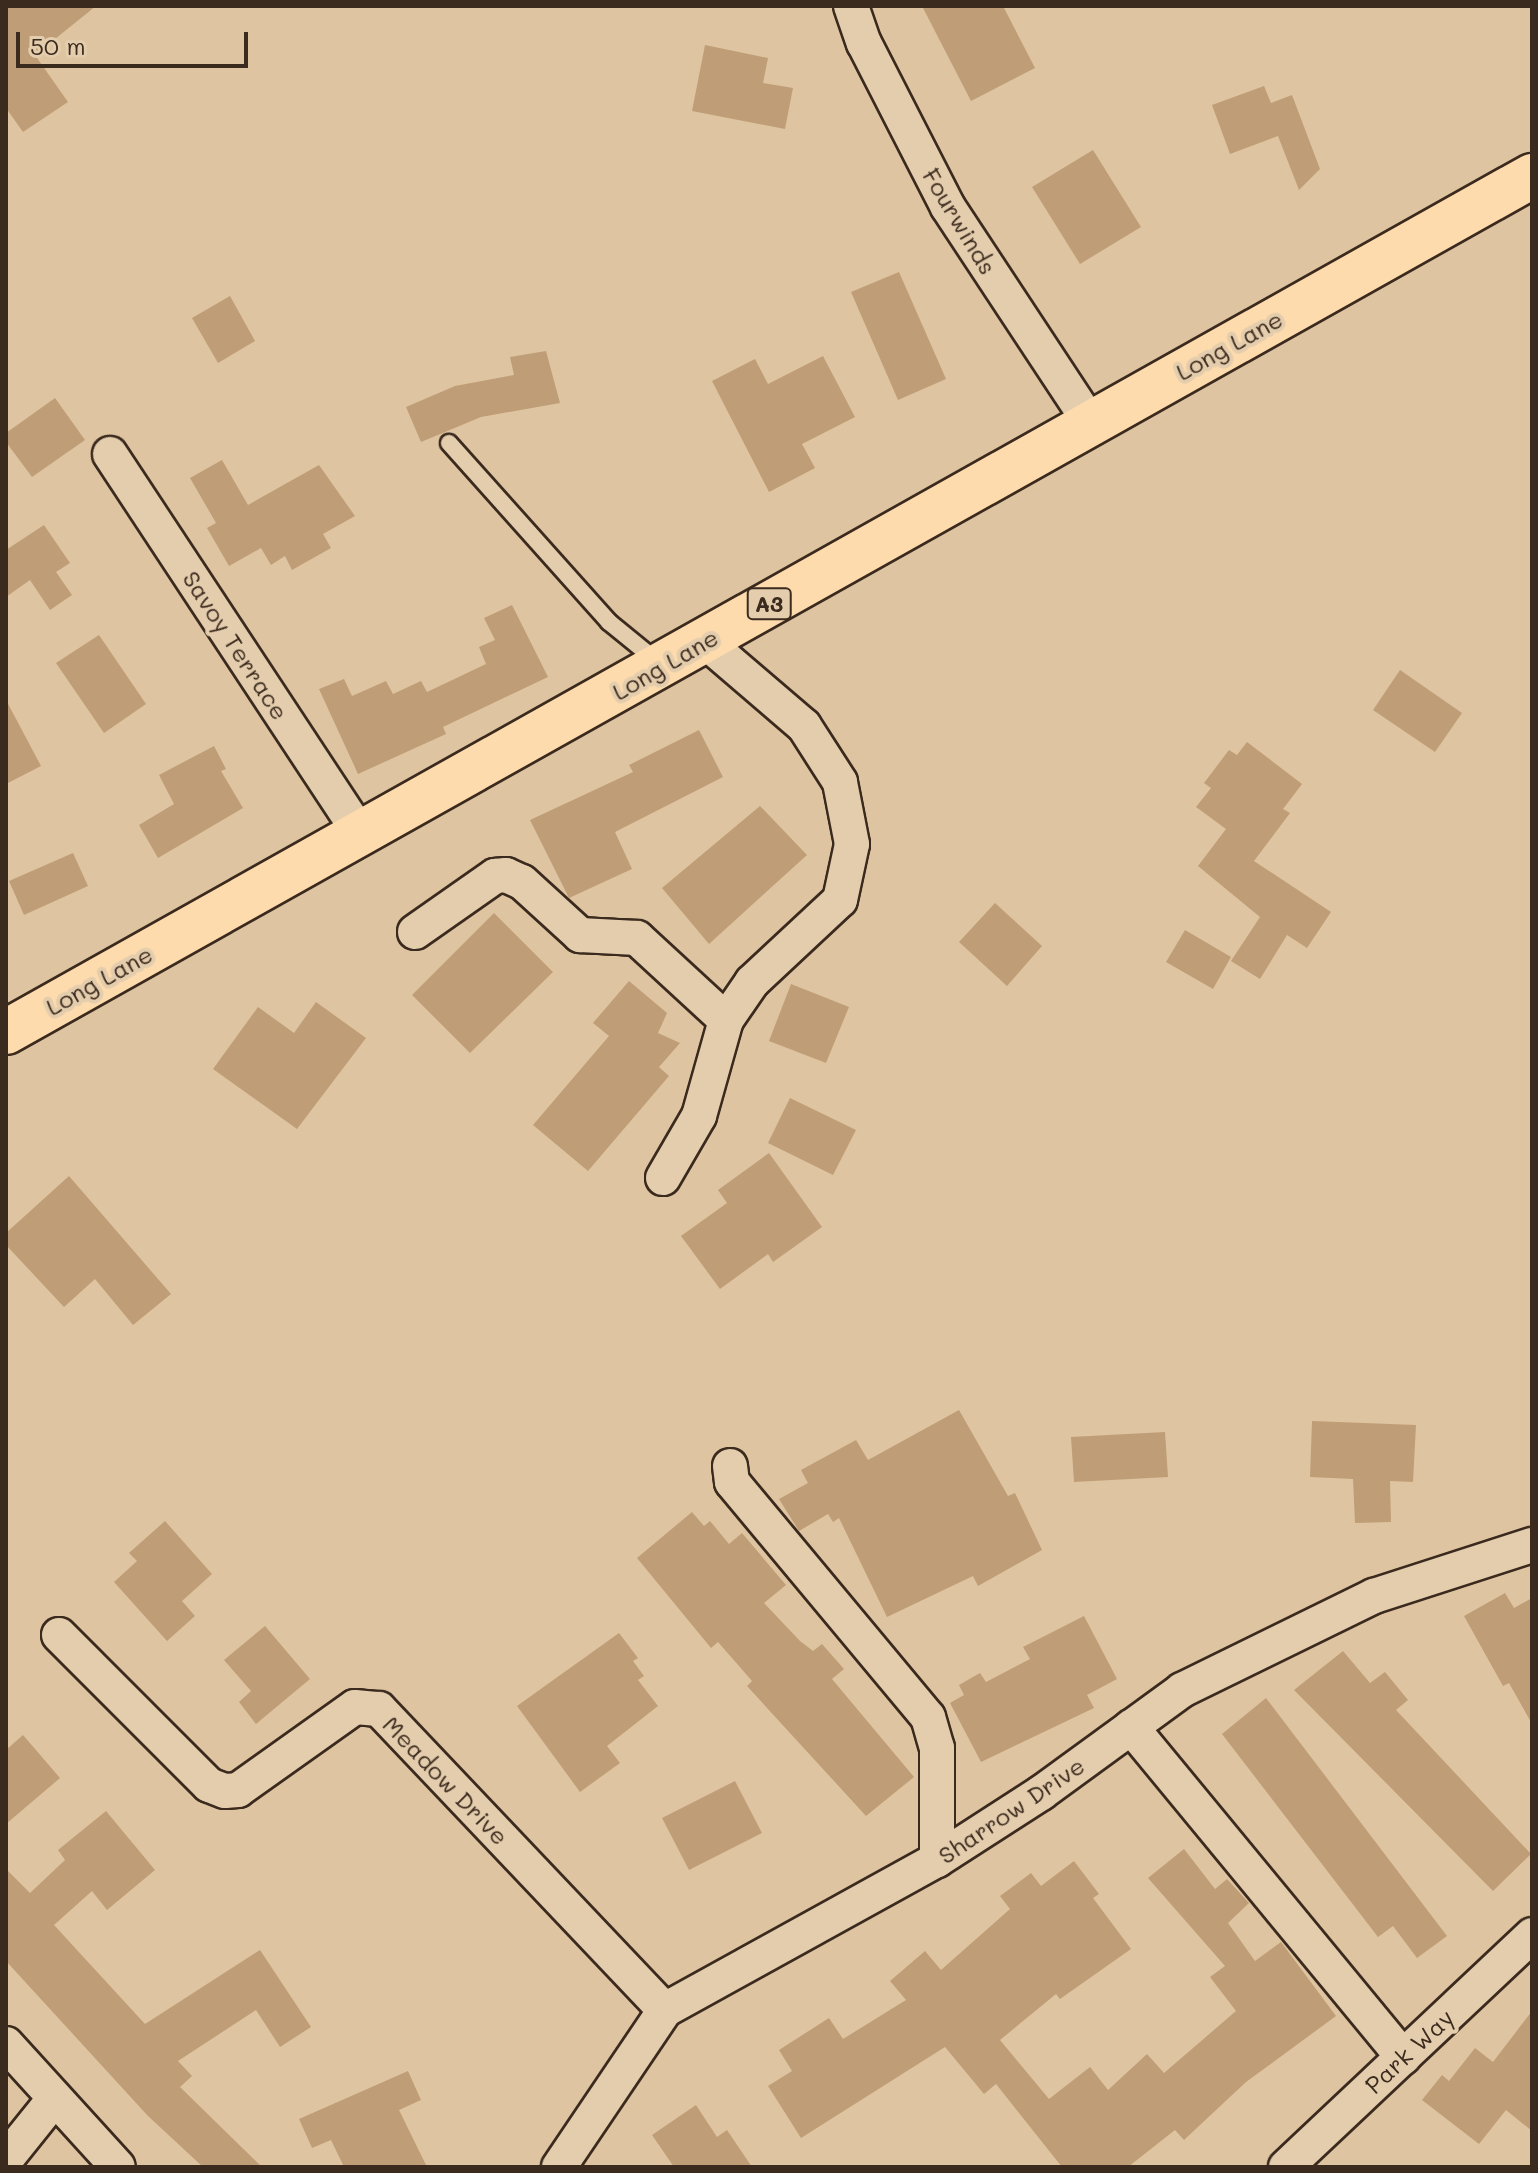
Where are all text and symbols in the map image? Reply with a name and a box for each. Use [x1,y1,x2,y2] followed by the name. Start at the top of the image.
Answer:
[20,16,252,66] scale bar
[30,30,86,61] text: 50 m
[917,163,1003,279] street label: Fourwinds
[1171,304,1287,386] street label: Long Lane
[177,565,295,725] street label: Savoy Terrace
[745,586,793,622] road number: A3
[607,622,723,706] street label: Long Lane
[41,939,157,1021] street label: Long Lane
[377,1710,515,1850] street label: Meadow Drive
[932,1751,1090,1869] street label: Sharrow Drive
[1359,2003,1459,2099] street label: Park Way

